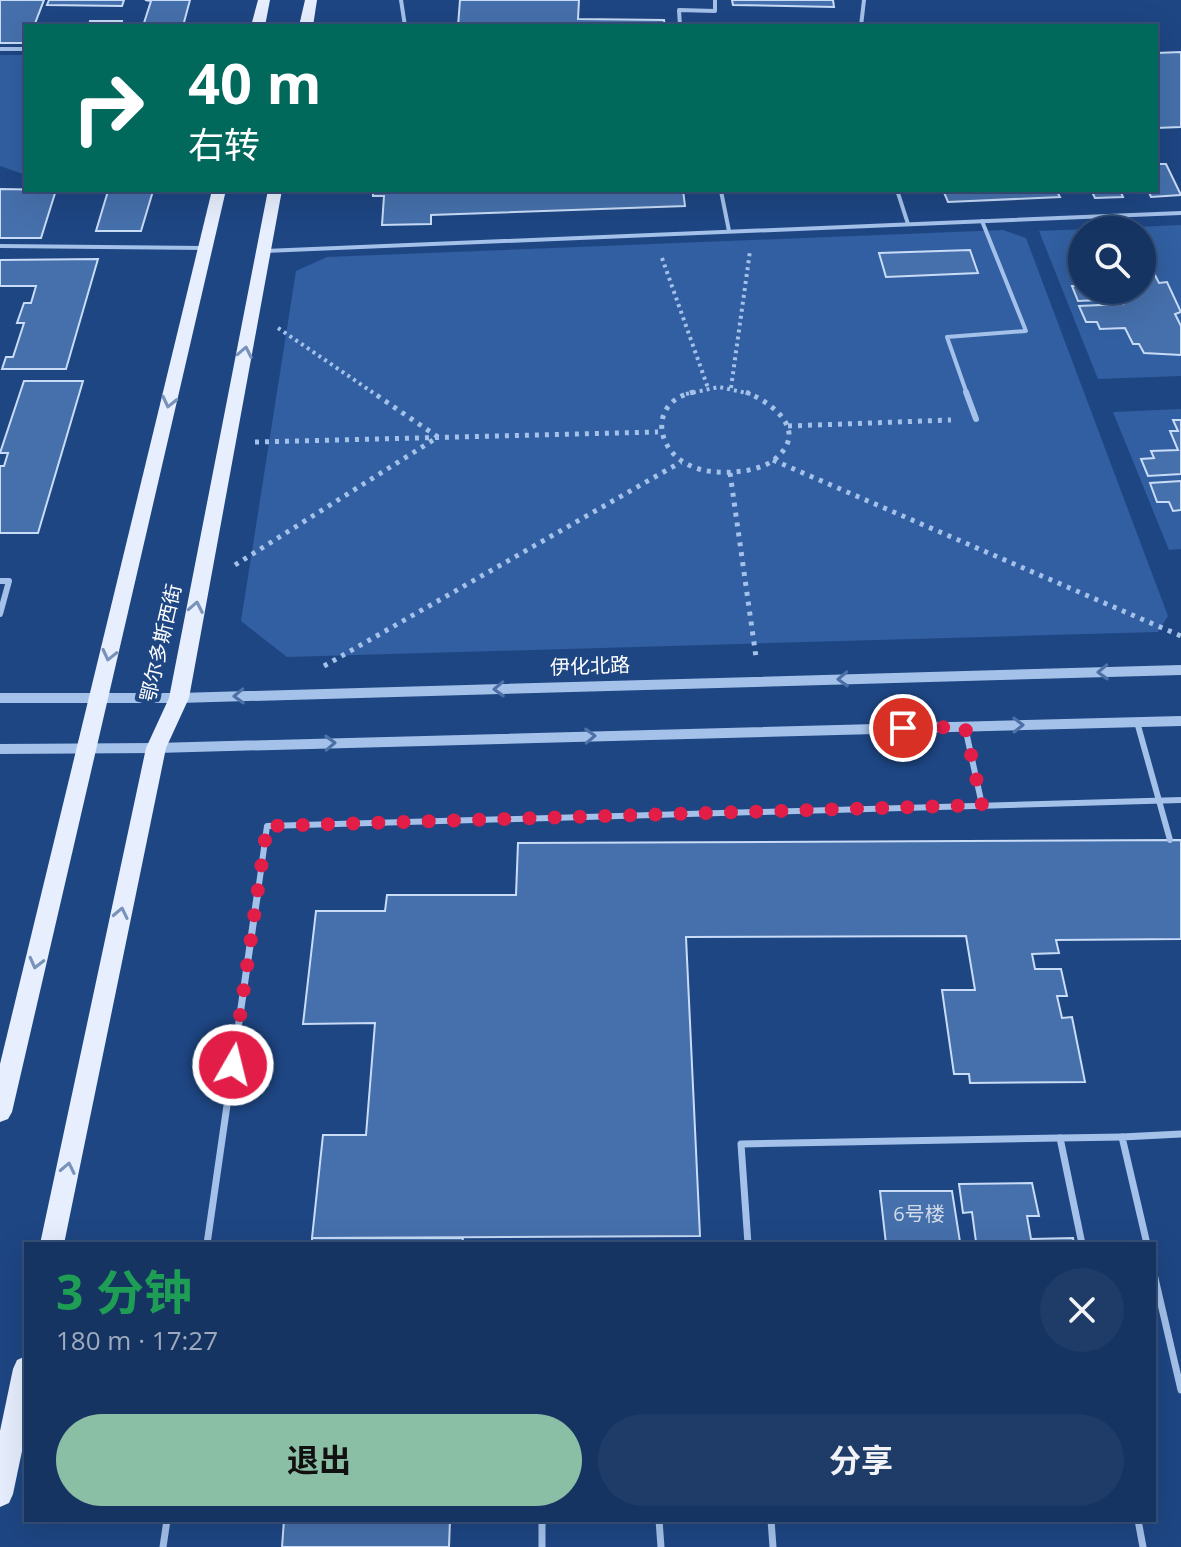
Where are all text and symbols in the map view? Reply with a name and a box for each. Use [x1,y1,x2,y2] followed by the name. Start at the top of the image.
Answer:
[188,44,322,120] text: 40 m
[56,56,160,160] icon: right
[188,120,260,169] text: 右转
[1068,216,1156,304] map controls
[1068,216,1156,304] button: search
[235,345,252,359] one-way arrow
[161,395,178,409] one-way arrow
[134,581,187,704] street label: 鄂尔多斯西街
[187,601,204,614] one-way arrow
[101,648,118,662] one-way arrow
[550,651,630,680] street label: 伊化北路
[1096,663,1109,681] one-way arrow
[836,671,849,688] one-way arrow
[492,680,505,697] one-way arrow
[232,688,245,705] one-way arrow
[869,694,937,762] pin
[881,706,925,750] icon: arrive
[1012,717,1025,734] one-way arrow
[584,728,597,745] one-way arrow
[324,735,337,752] one-way arrow
[112,906,129,920] one-way arrow
[29,955,46,969] one-way arrow
[191,1023,275,1107] position arrow
[59,1161,76,1175] one-way arrow
[893,1200,945,1227] house number: 6号楼
[56,1259,192,1324] text: 3 分钟
[1040,1268,1124,1352] button: close
[56,1322,218,1358] text: 180 m · 17:27
[56,1414,582,1506] button: 退出
[598,1414,1124,1506] button: 分享

